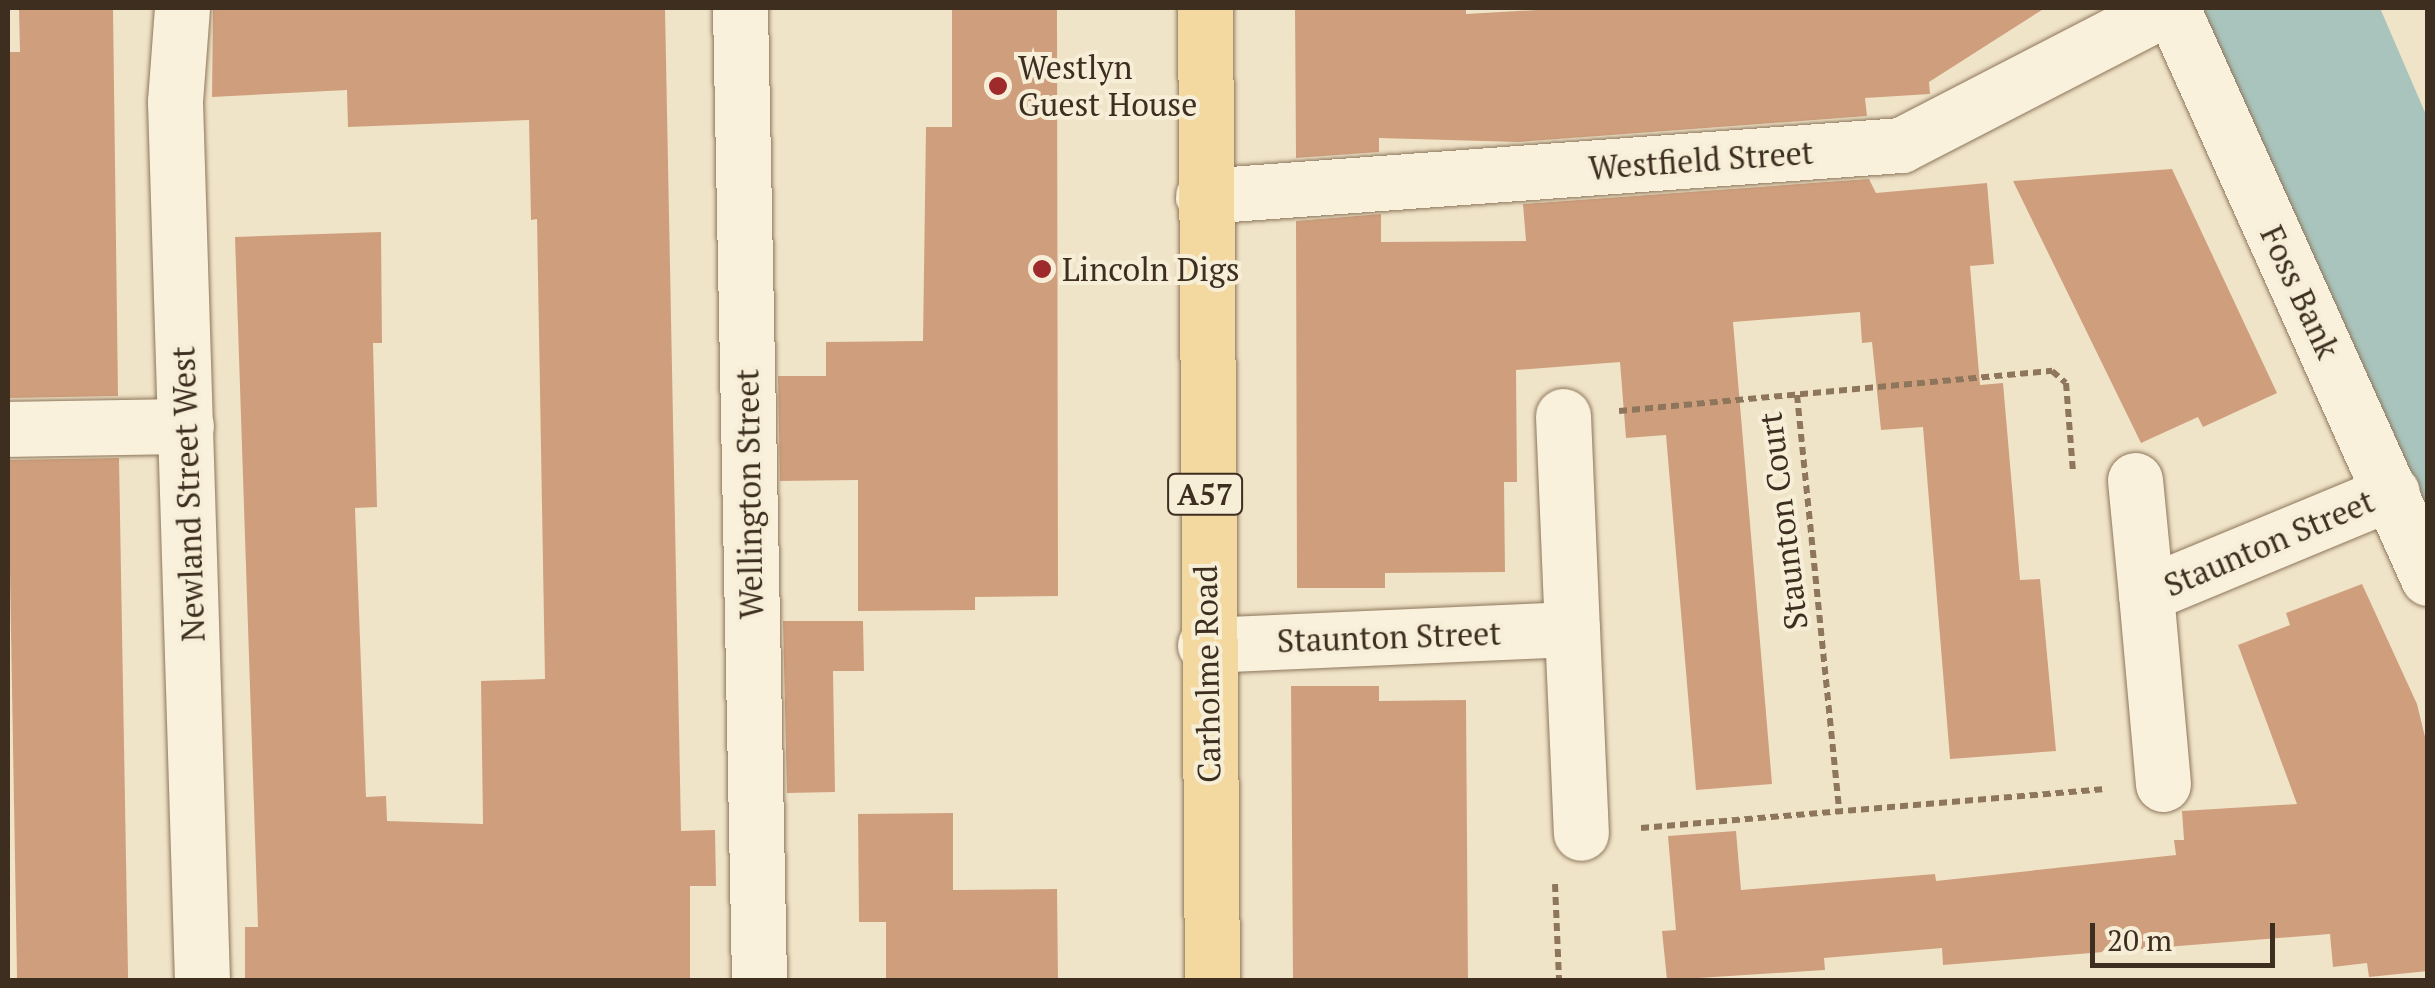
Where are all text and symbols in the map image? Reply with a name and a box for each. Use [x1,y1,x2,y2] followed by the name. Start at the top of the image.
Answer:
[1018,49,1197,124] place label: Westlyn Guest House
[987,75,1009,97] marker: Westlyn Guest House
[1587,133,1815,187] street label: Westfield Street
[2253,220,2347,364] street label: Foss Bank
[1062,250,1240,288] place label: Lincoln Digs
[1031,258,1053,280] marker: Lincoln Digs
[164,345,212,643] street label: Newland Street West
[728,369,770,619] street label: Wellington Street
[1751,410,1815,632] street label: Staunton Court
[1165,469,1245,519] road number: A57
[2158,482,2380,604] street label: Staunton Street
[1186,565,1228,783] street label: Carholme Road
[1276,614,1502,660] street label: Staunton Street
[2095,903,2280,965] scale bar
[2107,920,2172,960] text: 20 m

